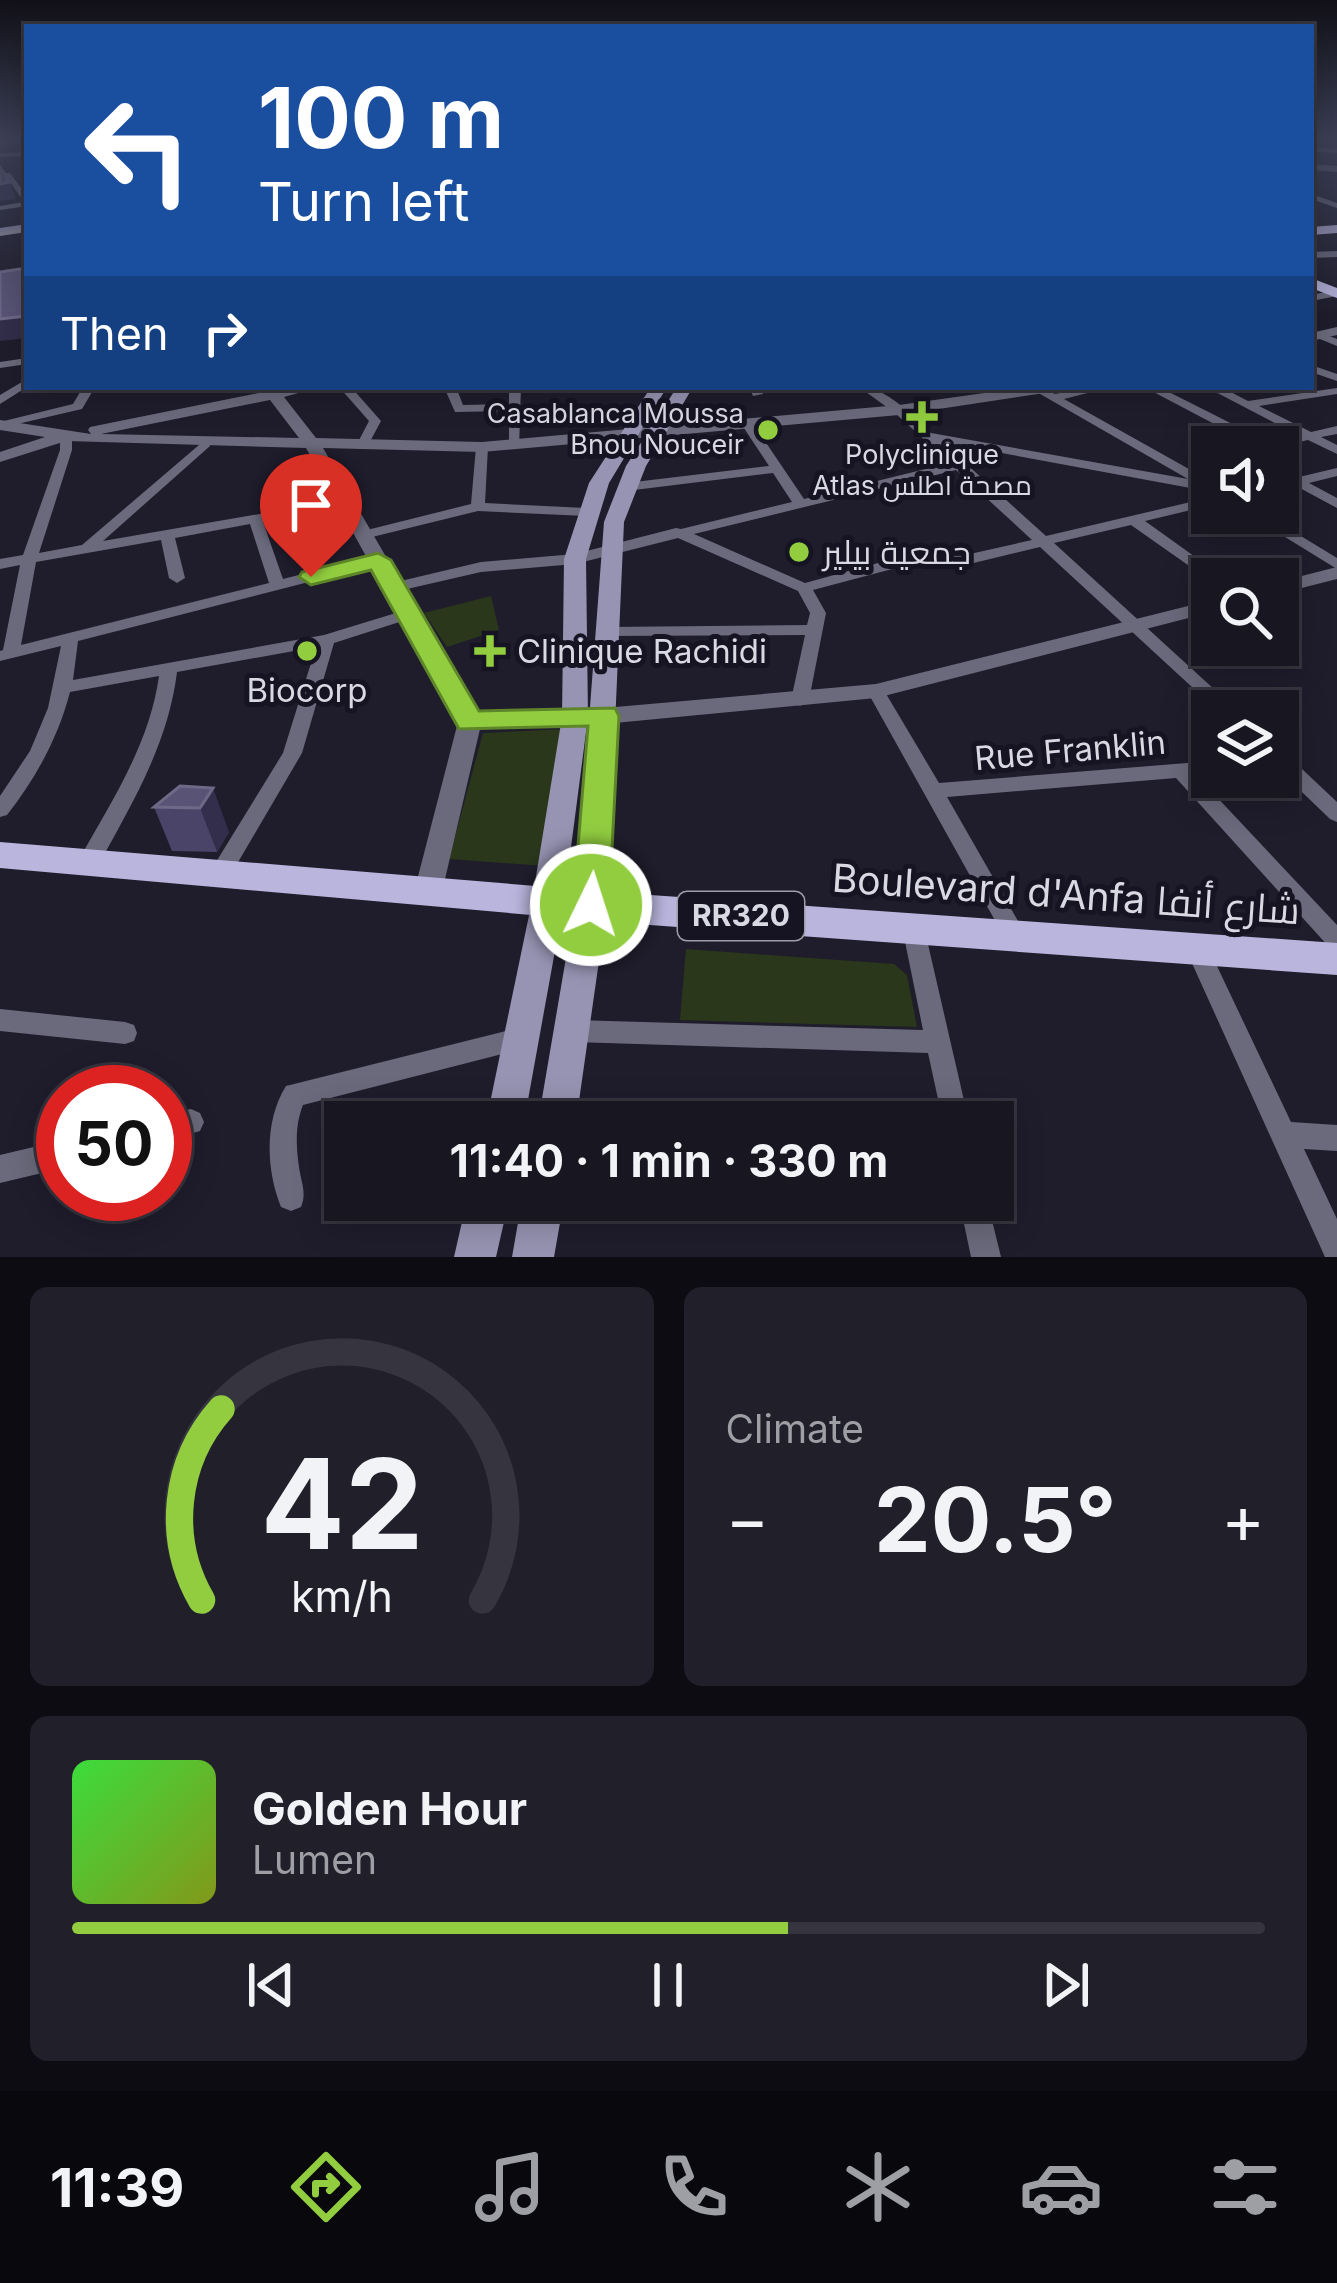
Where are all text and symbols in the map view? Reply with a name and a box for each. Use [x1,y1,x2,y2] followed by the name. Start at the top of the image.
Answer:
[258,67,504,168] text: 100 m
[60,72,216,228] icon: left
[258,169,469,234] text: Turn left
[192,300,258,366] icon: right
[60,306,168,361] text: Then
[487,397,744,461] place label: Casablanca Moussa Bnou Nouceir
[906,401,938,433] marker: Polyclinique Atlas مصحة اطلس
[755,417,781,443] marker: Casablanca Moussa Bnou Nouceir
[1191,426,1299,798] map controls
[1191,426,1299,534] button: sound
[812,438,1032,502] place label: Polyclinique Atlas مصحة اطلس
[260,454,362,577] pin
[278,472,344,538] icon: arrive
[821,532,971,572] place label: جمعية بيلير
[786,539,812,565] marker: جمعية بيلير
[1191,558,1299,666] button: search
[517,631,767,671] place label: Clinique Rachidi
[474,635,506,667] marker: Clinique Rachidi
[294,638,320,664] marker: Biocorp
[246,670,368,710] place label: Biocorp
[1191,690,1299,798] button: layers
[973,722,1167,778] street label: Rue Franklin
[528,842,654,968] position arrow
[830,854,1302,937] street label: Boulevard d'Anfa شارع أنفا
[678,892,804,940] road number: RR320
[36,1065,192,1221] speed limit sign: 50
[450,1133,888,1188] text: 11:40 · 1 min · 330 m
[726,1405,864,1452] text: Climate
[260,1428,423,1579] text: 42
[874,1465,1117,1574] text: 20.5°
[726,1479,769,1559] text: −
[1221,1479,1265,1559] text: +
[291,1569,393,1621] text: km/h
[252,1781,527,1836] text: Golden Hour
[252,1836,377,1883] text: Lumen
[238,1952,304,2018] icon: previous
[635,1952,701,2018] icon: pause
[1033,1952,1099,2018] icon: next
[284,2145,368,2229] icon: directions
[468,2145,552,2229] icon: music
[652,2145,736,2229] icon: phone
[836,2145,920,2229] icon: climate
[1019,2145,1103,2229] icon: car
[1203,2145,1287,2229] icon: filters
[50,2155,184,2220] text: 11:39

